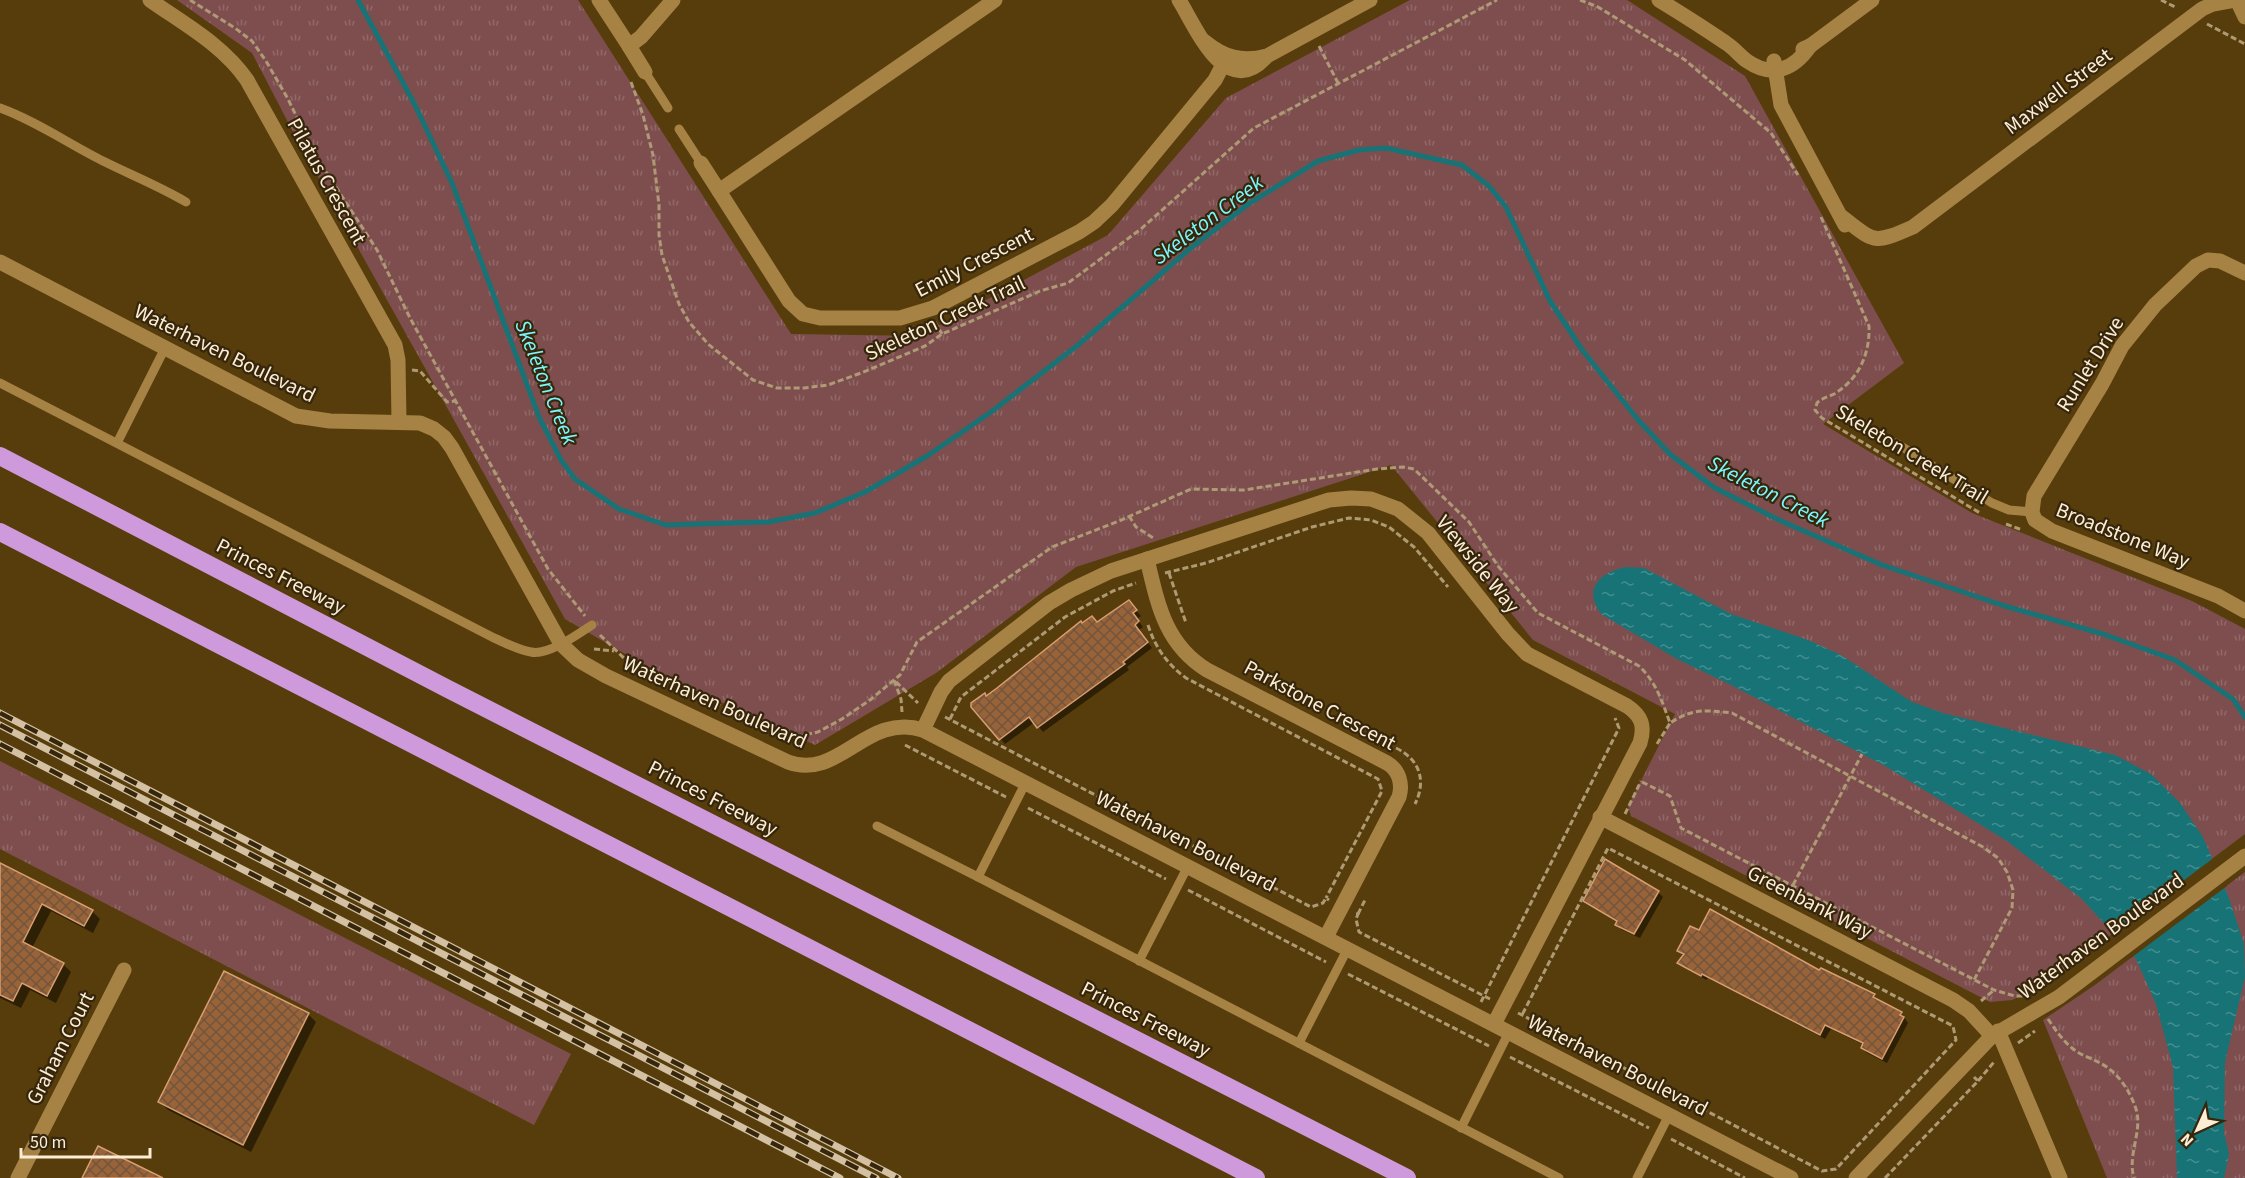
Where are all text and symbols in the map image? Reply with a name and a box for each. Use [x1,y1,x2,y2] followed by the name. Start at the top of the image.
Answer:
[1998,40,2118,142] street label: Maxwell Street
[280,112,374,250] street label: Pilatus Crescent
[1145,167,1271,272] water label: Skeleton Creek
[910,219,1038,305] street label: Emily Crescent
[860,268,1030,368] street label: Skeleton Creek Trail
[129,296,321,410] street label: Waterhaven Boulevard
[2049,311,2131,417] street label: Runlet Drive
[506,315,586,450] water label: Skeleton Creek
[1830,396,1994,512] street label: Skeleton Creek Trail
[1702,448,1835,536] water label: Skeleton Creek
[2052,494,2195,576] street label: Broadstone Way
[1429,509,1527,620] street label: Viewside Way
[211,530,351,622] street label: Princes Freeway
[618,648,812,756] street label: Waterhaven Boulevard
[1239,652,1401,758] street label: Parkstone Crescent
[643,752,783,844] street label: Princes Freeway
[1091,783,1281,899] street label: Waterhaven Boulevard
[1742,858,1878,947] street label: Greenbank Way
[2012,866,2190,1006] street label: Waterhaven Boulevard
[1076,973,1216,1065] street label: Princes Freeway
[19,986,101,1110] street label: Graham Court
[1523,1007,1713,1123] street label: Waterhaven Boulevard
[2167,1100,2227,1160] north arrow
[21,1121,150,1159] scale bar
[2176,1128,2199,1151] text: N
[30,1130,66,1155] text: 50 m

